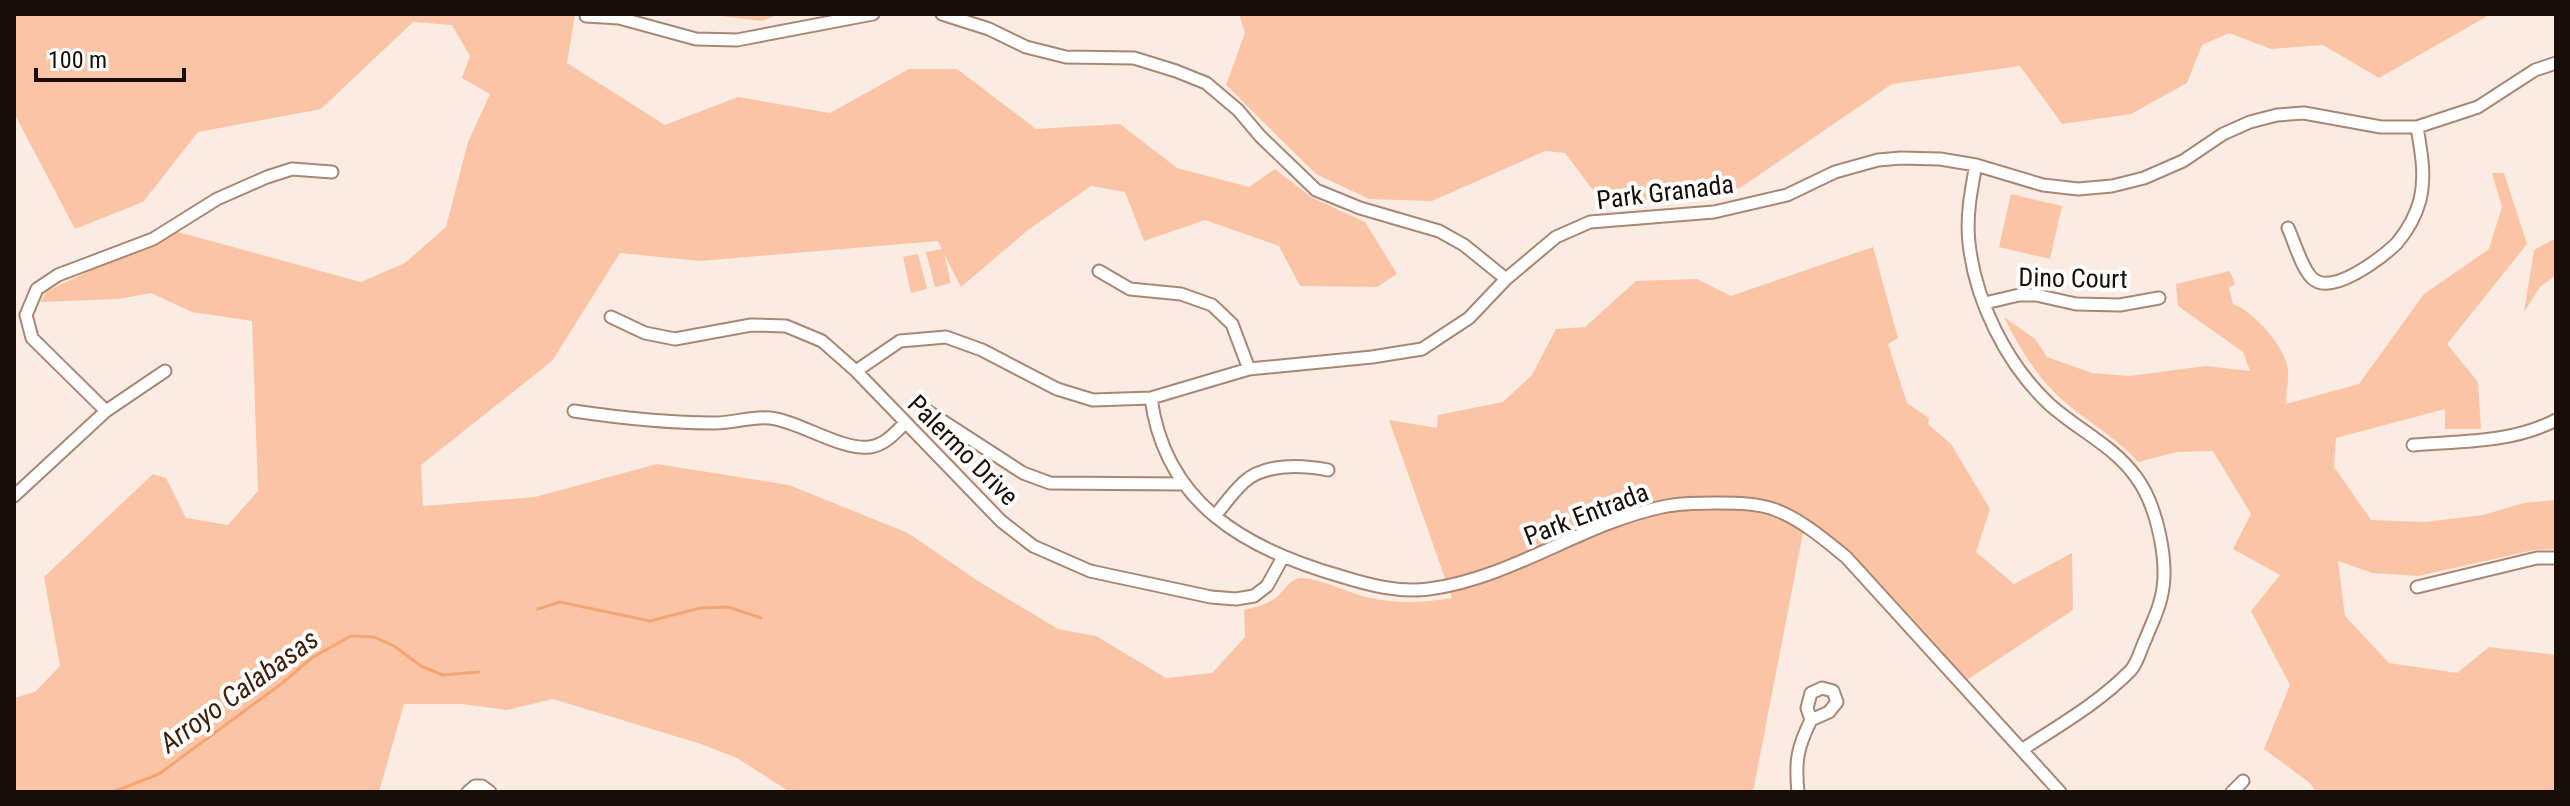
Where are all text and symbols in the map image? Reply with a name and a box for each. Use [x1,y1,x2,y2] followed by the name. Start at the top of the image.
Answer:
[36,32,184,82] scale bar
[48,46,107,74] text: 100 m
[1595,169,1735,215] street label: Park Granada
[2018,262,2128,294] street label: Dino Court
[902,389,1024,511] street label: Palermo Drive
[1520,477,1652,551] street label: Park Entrada
[152,622,325,760] water label: Arroyo Calabasas

